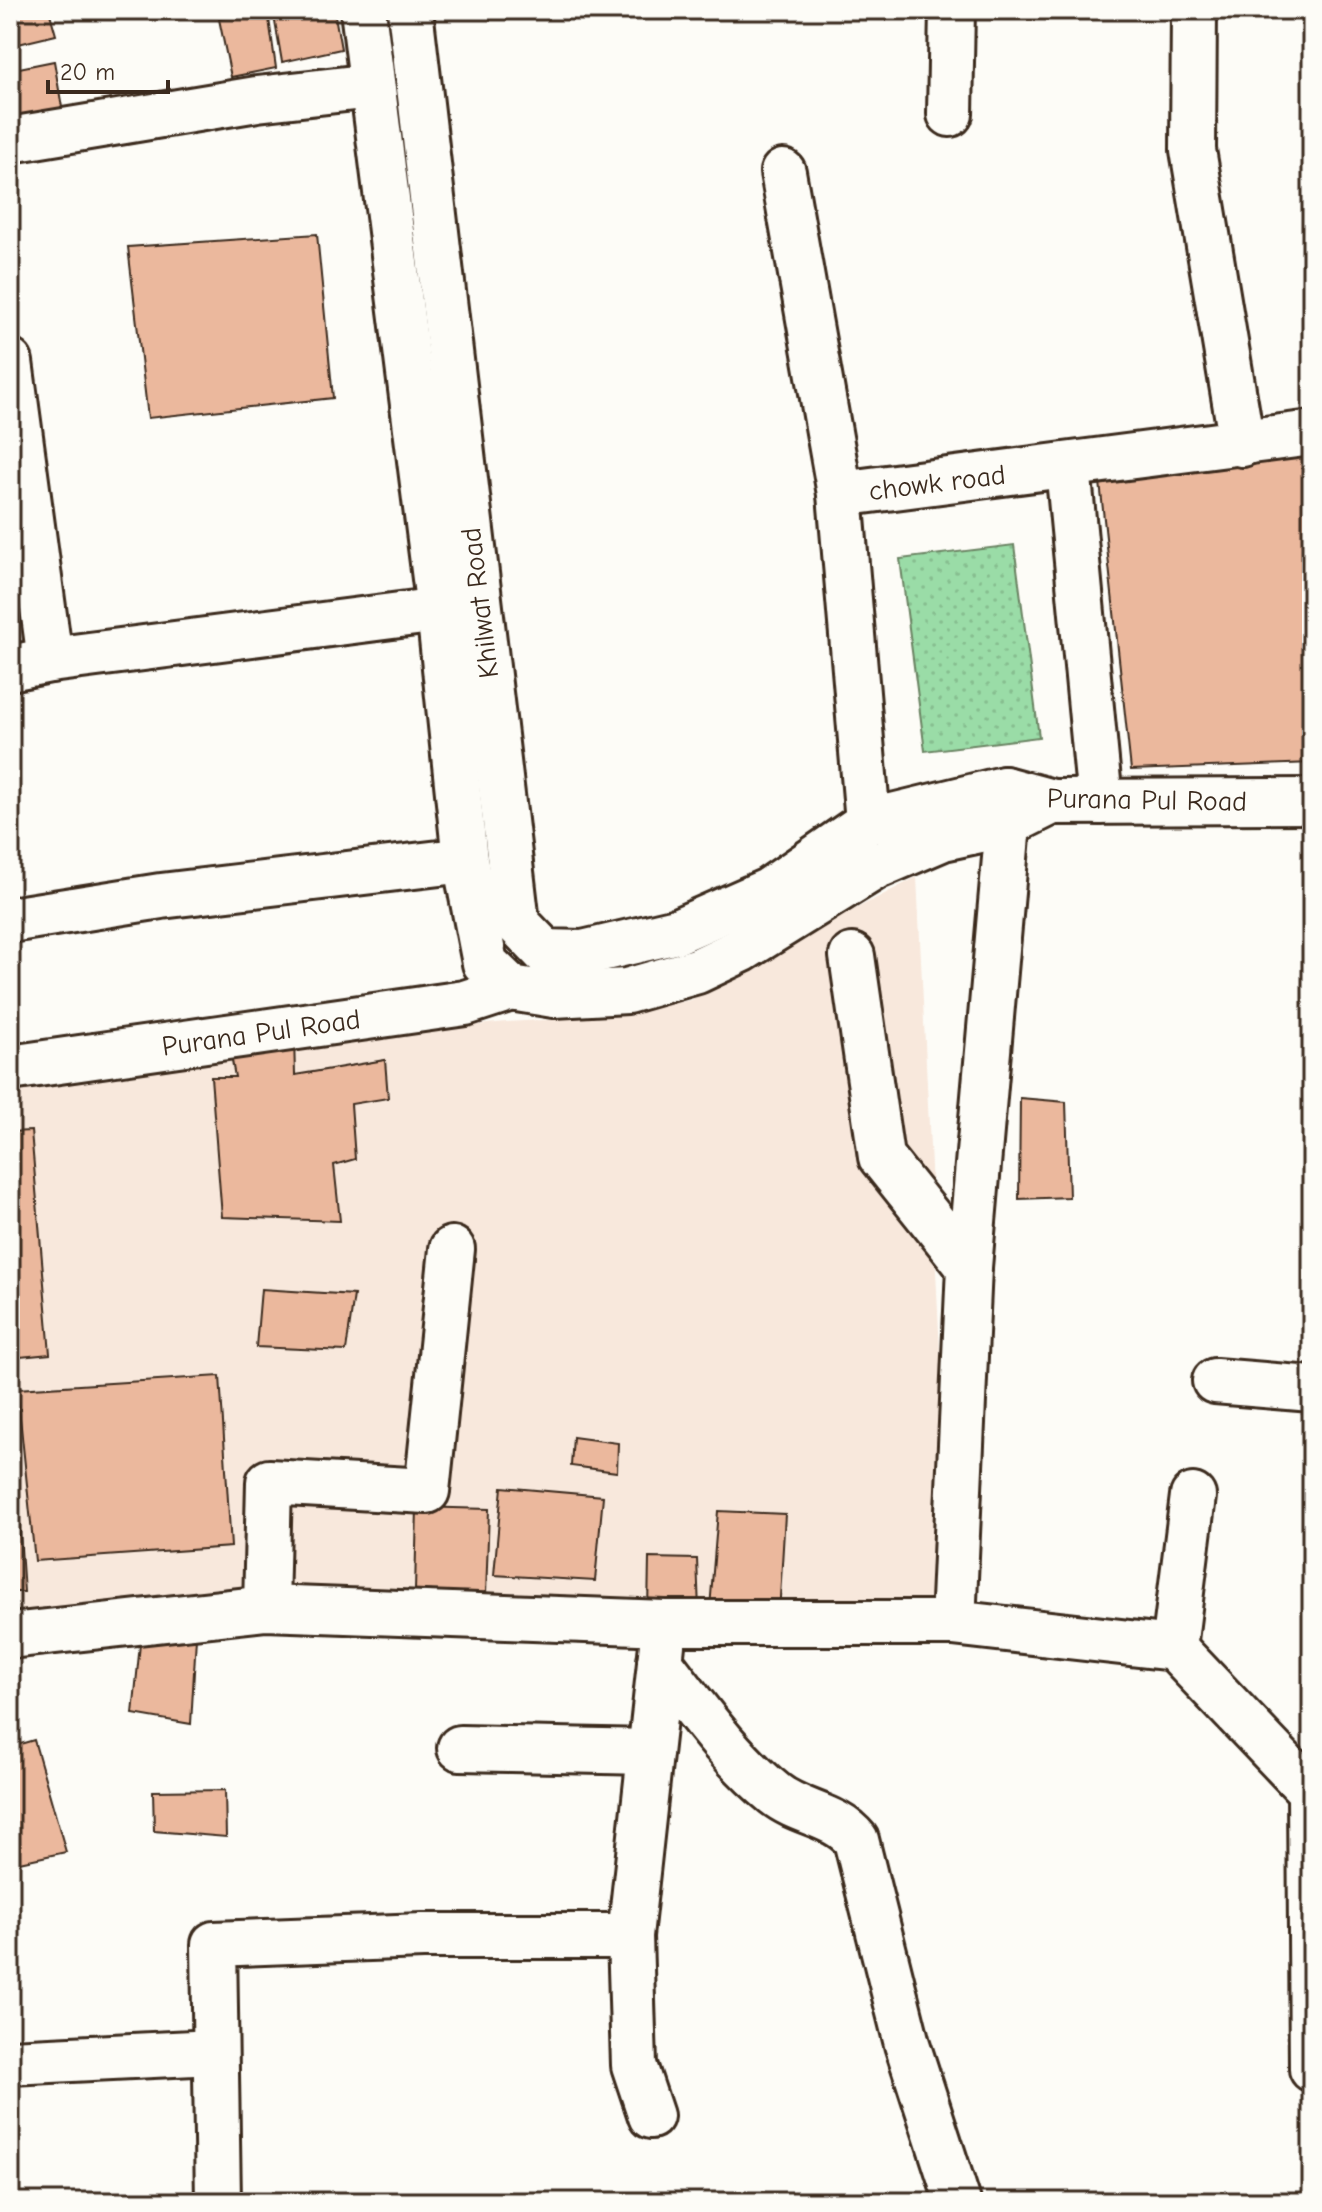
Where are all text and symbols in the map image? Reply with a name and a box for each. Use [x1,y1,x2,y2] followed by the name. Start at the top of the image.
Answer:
[48,44,168,94] scale bar
[60,58,115,86] text: 20 m
[867,459,1007,507] street label: chowk road
[455,526,505,680] street label: Khilwat Road
[1047,782,1247,818] street label: Purana Pul Road
[160,1003,363,1063] street label: Purana Pul Road

